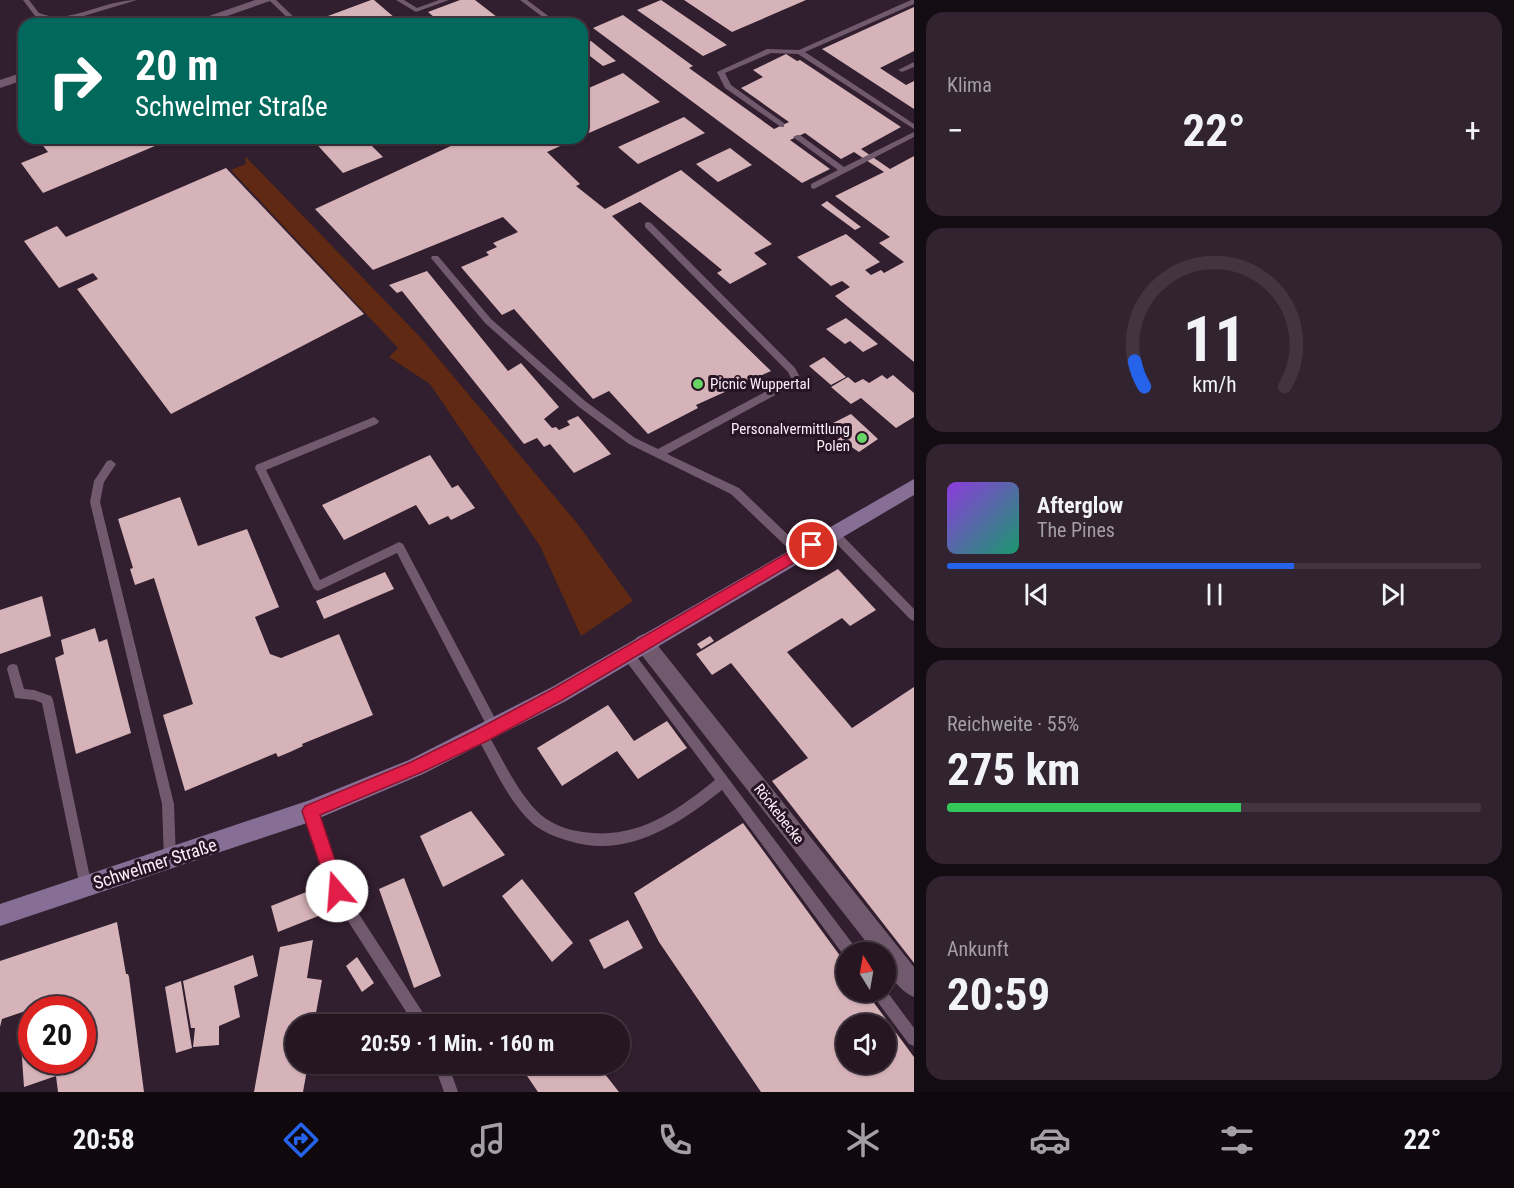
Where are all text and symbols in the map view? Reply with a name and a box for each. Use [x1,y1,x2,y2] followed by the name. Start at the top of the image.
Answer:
[135,41,218,90] text: 20 m
[36,42,114,120] icon: right
[947,73,992,97] text: Klima
[135,91,328,123] text: Schwelmer Straße
[1183,104,1246,157] text: 22°
[947,111,964,150] text: −
[1465,111,1481,150] text: +
[1182,303,1246,376] text: 11
[1192,372,1236,397] text: km/h
[710,375,810,393] place label: Picnic Wuppertal
[691,377,705,391] marker: Picnic Wuppertal
[731,420,850,455] place label: Personalvermittlung Polen
[855,431,869,445] marker: Personalvermittlung Polen
[1037,493,1123,518] text: Afterglow
[1037,518,1115,542] text: The Pines
[786,519,837,570] pin
[795,528,828,561] icon: arrive
[1020,578,1053,611] icon: previous
[1198,578,1231,611] icon: pause
[1376,578,1409,611] icon: next
[947,712,1079,736] text: Reichweite · 55%
[947,743,1080,796] text: 275 km
[750,780,808,848] street label: Röckebecke
[91,834,219,893] street label: Schwelmer Straße
[305,859,369,923] position arrow
[947,937,1009,961] text: Ankunft
[836,942,896,1002] north arrow
[836,942,896,1074] map controls
[947,968,1050,1021] text: 20:59
[18,996,96,1074] speed limit sign: 20
[836,1014,896,1074] button: sound
[361,1031,554,1056] text: 20:59 · 1 Min. · 160 m
[280,1119,322,1161] icon: directions
[467,1119,509,1161] icon: music
[654,1119,696,1161] icon: phone
[842,1119,884,1161] icon: climate
[1029,1119,1071,1161] icon: car
[1216,1119,1258,1161] icon: filters
[73,1124,135,1156] text: 20:58
[1403,1124,1441,1156] text: 22°

